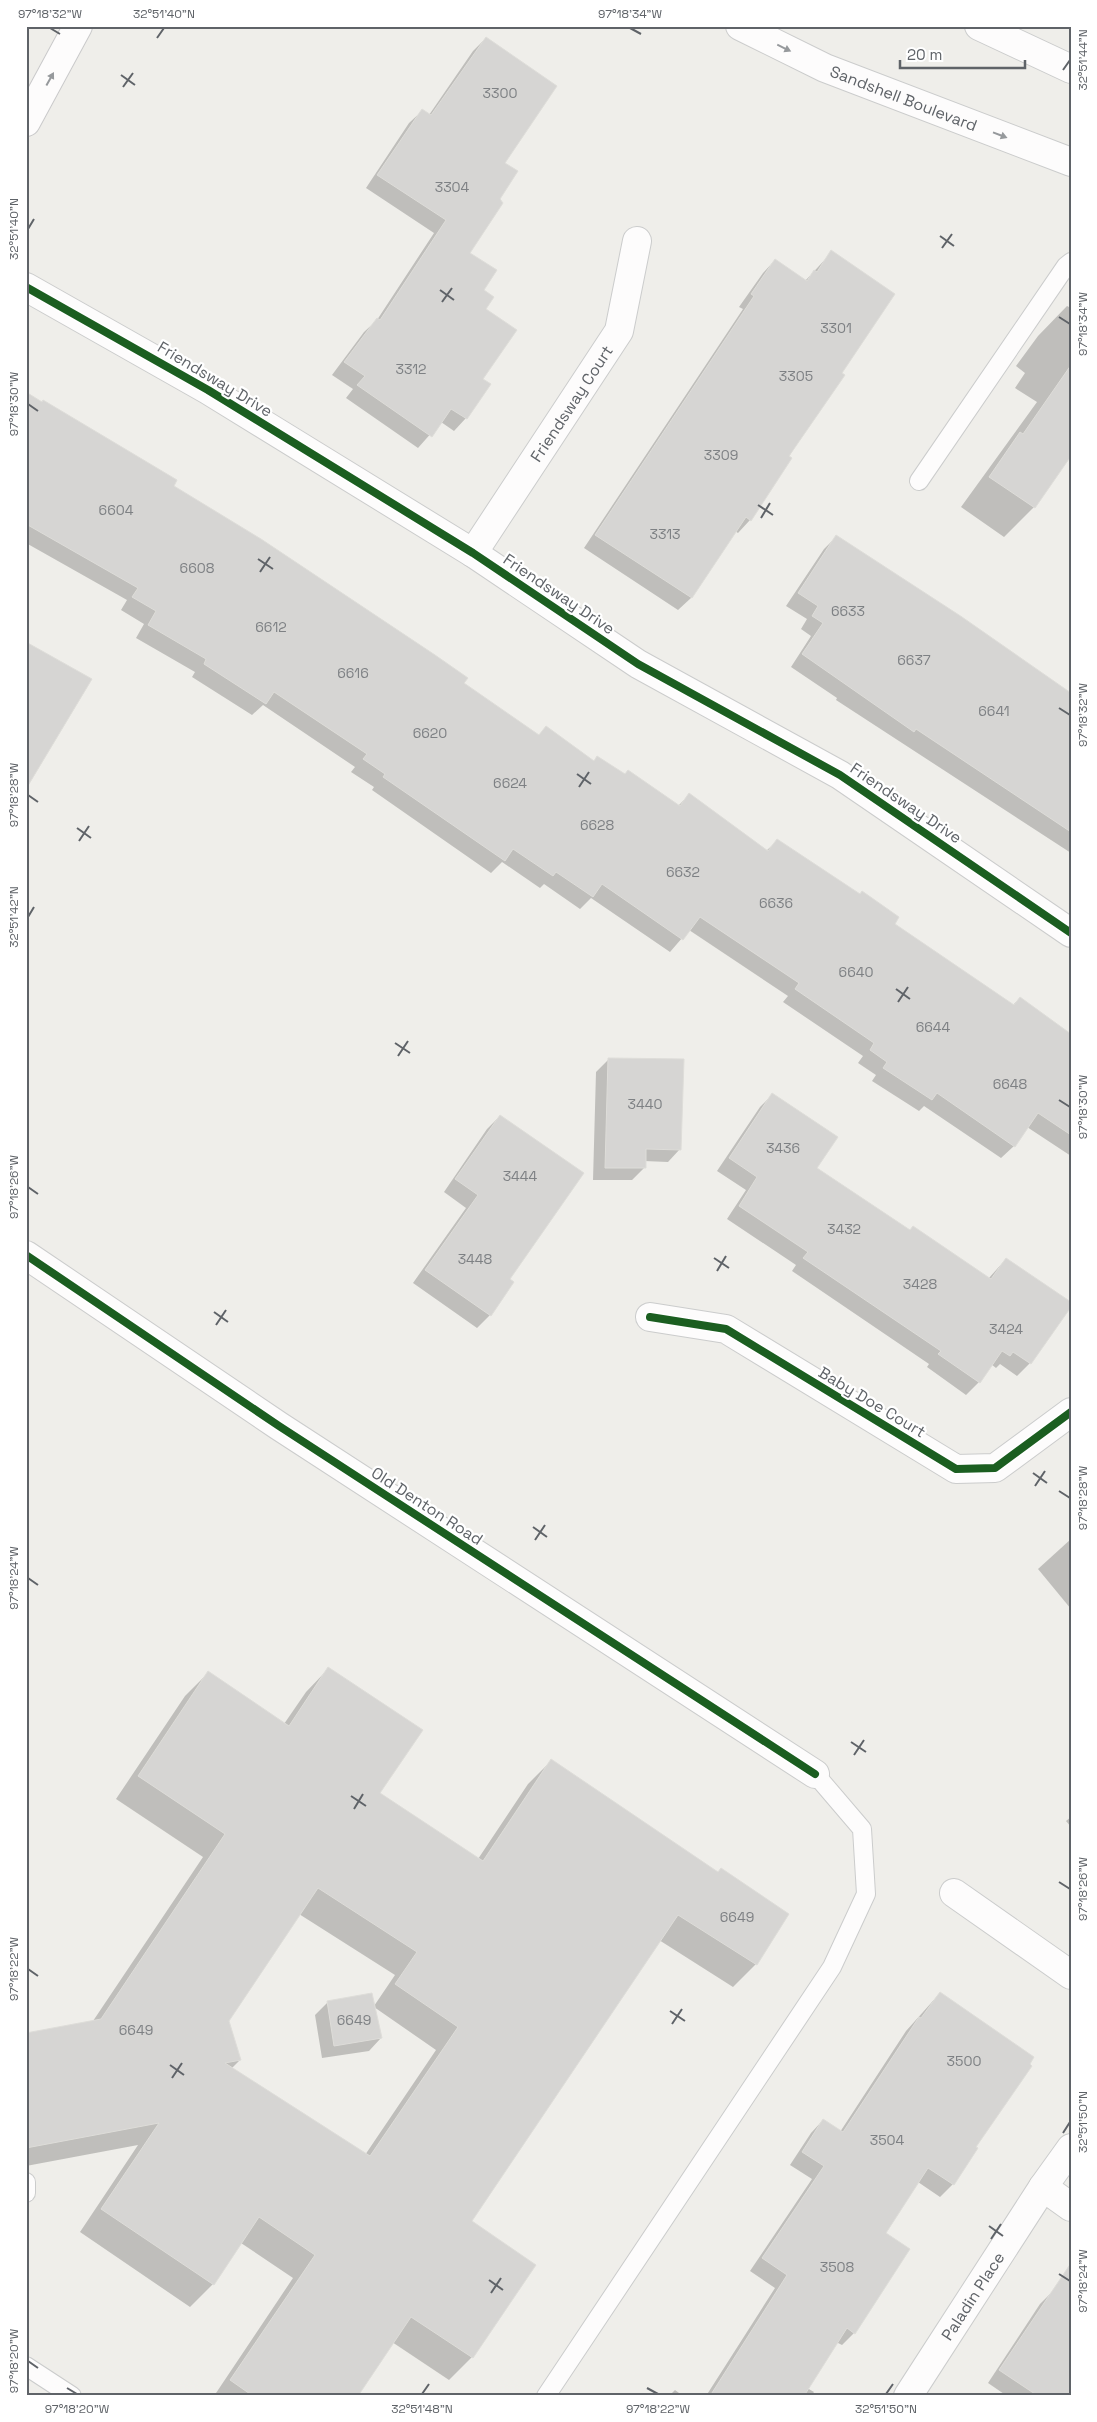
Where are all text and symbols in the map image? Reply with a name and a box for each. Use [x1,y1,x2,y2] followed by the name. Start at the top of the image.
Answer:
[18,6,83,22] text: 97°18'32"W
[133,6,195,22] text: 32°51'40"N
[598,6,662,22] text: 97°18'34"W
[1075,29,1091,91] text: 32°51'44"N
[900,38,1024,70] scale bar
[777,44,791,52] one-way arrow
[907,45,942,64] text: 20 m
[827,60,980,136] street label: Sandshell Boulevard
[45,72,54,85] one-way arrow
[483,84,517,102] house number: 3300
[993,131,1008,139] one-way arrow
[435,178,470,196] house number: 3304
[6,198,22,260] text: 32°51'40"N
[1075,292,1091,356] text: 97°18'34"W
[820,319,852,337] house number: 3301
[154,336,276,422] street label: Friendsway Drive
[525,341,617,466] street label: Friendsway Court
[395,360,427,378] house number: 3312
[779,367,813,385] house number: 3305
[6,371,22,436] text: 97°18'30"W
[704,446,738,464] house number: 3309
[99,501,134,519] house number: 6604
[649,525,681,543] house number: 3313
[499,549,619,639] street label: Friendsway Drive
[180,559,215,577] house number: 6608
[831,602,865,620] house number: 6633
[255,618,287,636] house number: 6612
[897,651,931,669] house number: 6637
[337,664,369,682] house number: 6616
[1075,682,1091,747] text: 97°18'32"W
[978,702,1010,720] house number: 6641
[413,724,447,742] house number: 6620
[846,758,966,848] street label: Friendsway Drive
[6,762,22,827] text: 97°18'28"W
[493,774,527,792] house number: 6624
[580,816,614,834] house number: 6628
[666,863,700,881] house number: 6632
[6,886,22,948] text: 32°51'42"N
[759,894,793,912] house number: 6636
[839,963,873,981] house number: 6640
[916,1018,951,1036] house number: 6644
[1075,1074,1091,1139] text: 97°18'30"W
[993,1075,1028,1093] house number: 6648
[628,1095,662,1113] house number: 3440
[766,1139,800,1157] house number: 3436
[6,1154,22,1219] text: 97°18'26"W
[503,1167,538,1185] house number: 3444
[827,1220,861,1238] house number: 3432
[458,1250,493,1268] house number: 3448
[903,1275,937,1293] house number: 3428
[989,1320,1023,1338] house number: 3424
[815,1362,929,1442] street label: Baby Doe Court
[367,1462,487,1550] street label: Old Denton Road
[1075,1465,1091,1530] text: 97°18'28"W
[6,1546,22,1610] text: 97°18'24"W
[1075,1856,1091,1921] text: 97°18'26"W
[720,1908,754,1926] house number: 6649
[6,1936,22,2001] text: 97°18'22"W
[337,2011,371,2029] house number: 6649
[119,2021,153,2039] house number: 6649
[947,2052,981,2070] house number: 3500
[1075,2091,1091,2153] text: 32°51'50"N
[870,2131,905,2149] house number: 3504
[936,2248,1009,2344] street label: Paladin Place
[1075,2249,1091,2313] text: 97°18'24"W
[820,2258,855,2276] house number: 3508
[6,2328,22,2393] text: 97°18'20"W
[45,2401,110,2417] text: 97°18'20"W
[391,2401,453,2417] text: 32°51'48"N
[626,2401,691,2417] text: 97°18'22"W
[855,2401,917,2417] text: 32°51'50"N

